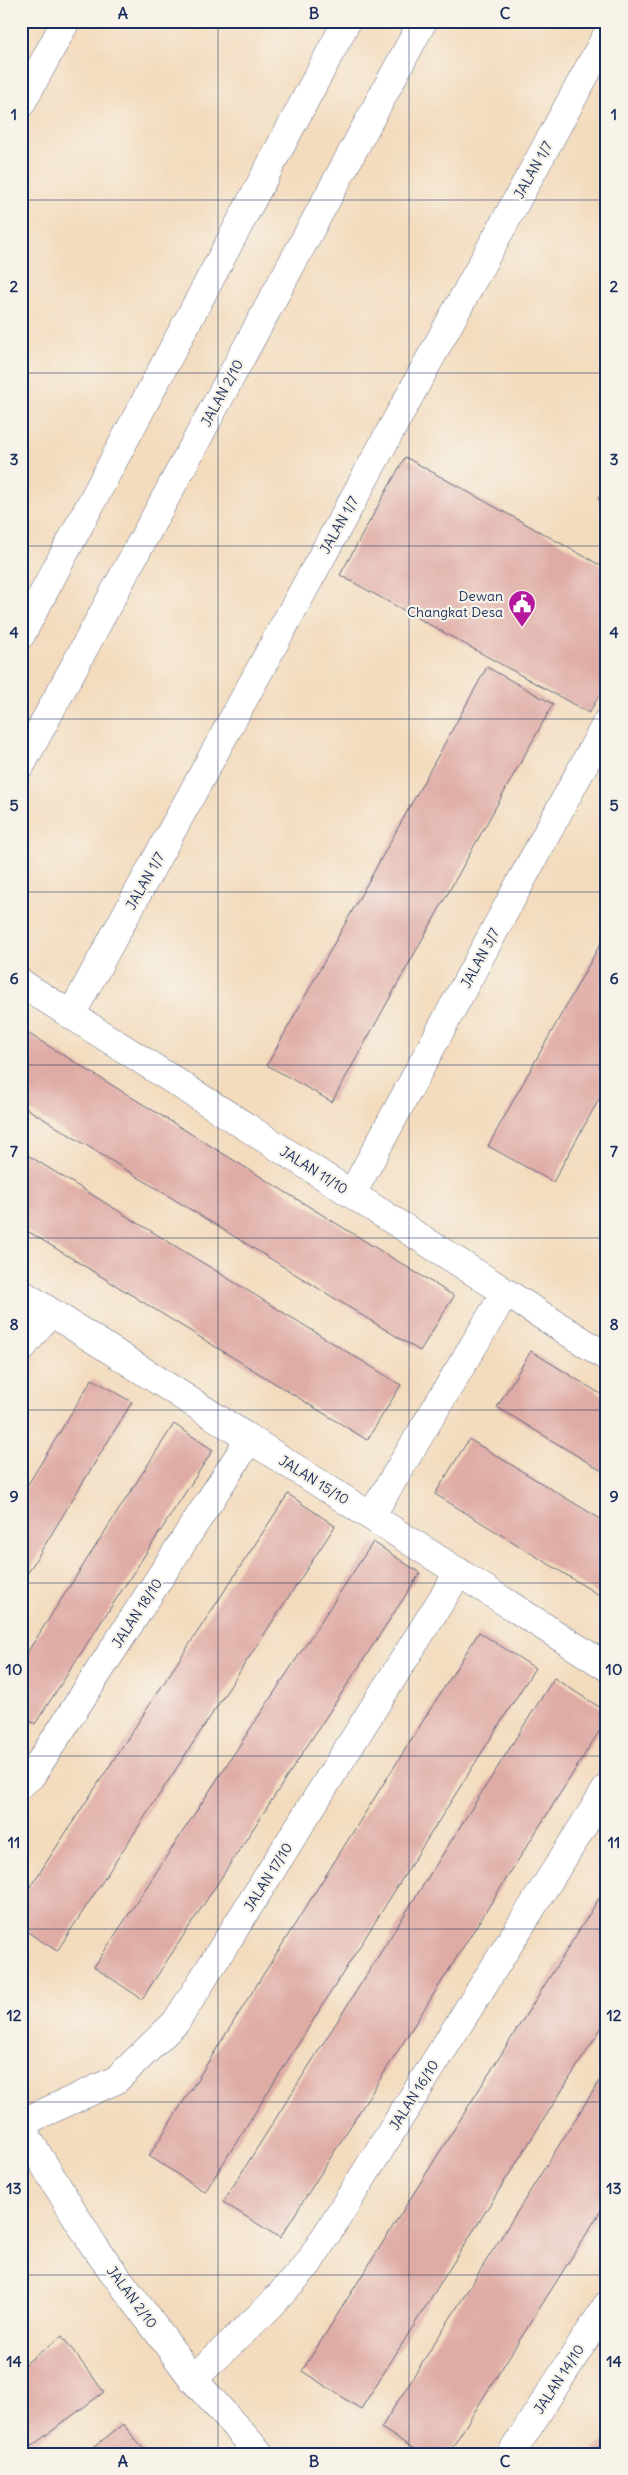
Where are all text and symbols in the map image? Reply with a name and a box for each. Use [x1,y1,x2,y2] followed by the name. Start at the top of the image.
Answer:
[118,3,128,23] text: A
[309,3,320,23] text: B
[500,3,511,23] text: C
[11,104,17,124] text: 1
[611,104,617,124] text: 1
[510,138,556,202] street label: JALAN 1/7
[10,276,19,296] text: 2
[610,276,619,296] text: 2
[197,356,247,430] street label: JALAN 2/10
[9,449,19,469] text: 3
[609,449,619,469] text: 3
[316,493,362,557] street label: JALAN 1/7
[407,587,503,621] place label: Dewan Changkat Desa
[507,589,537,628] public building icon: Dewan Changkat Desa
[9,622,19,642] text: 4
[609,622,619,642] text: 4
[9,795,19,815] text: 5
[609,795,619,815] text: 5
[122,849,168,913] street label: JALAN 1/7
[457,925,503,991] street label: JALAN 3/7
[9,968,19,988] text: 6
[609,968,619,988] text: 6
[10,1141,18,1161] text: 7
[610,1141,618,1161] text: 7
[277,1142,351,1198] street label: JALAN 11/10
[9,1314,19,1334] text: 8
[609,1314,619,1334] text: 8
[276,1451,352,1509] street label: JALAN 15/10
[9,1486,19,1506] text: 9
[609,1486,619,1506] text: 9
[108,1575,166,1651] street label: JALAN 18/10
[6,1659,22,1679] text: 10
[606,1659,622,1679] text: 10
[8,1832,20,1852] text: 11
[608,1832,620,1852] text: 11
[240,1839,296,1915] street label: JALAN 17/10
[6,2005,22,2025] text: 12
[606,2005,622,2025] text: 12
[385,2057,443,2133] street label: JALAN 16/10
[6,2178,22,2198] text: 13
[606,2178,622,2198] text: 13
[103,2262,161,2332] street label: JALAN 2/10
[530,2341,588,2417] street label: JALAN 14/10
[6,2351,22,2371] text: 14
[606,2351,622,2371] text: 14
[118,2451,128,2471] text: A
[309,2451,320,2471] text: B
[500,2451,511,2471] text: C

